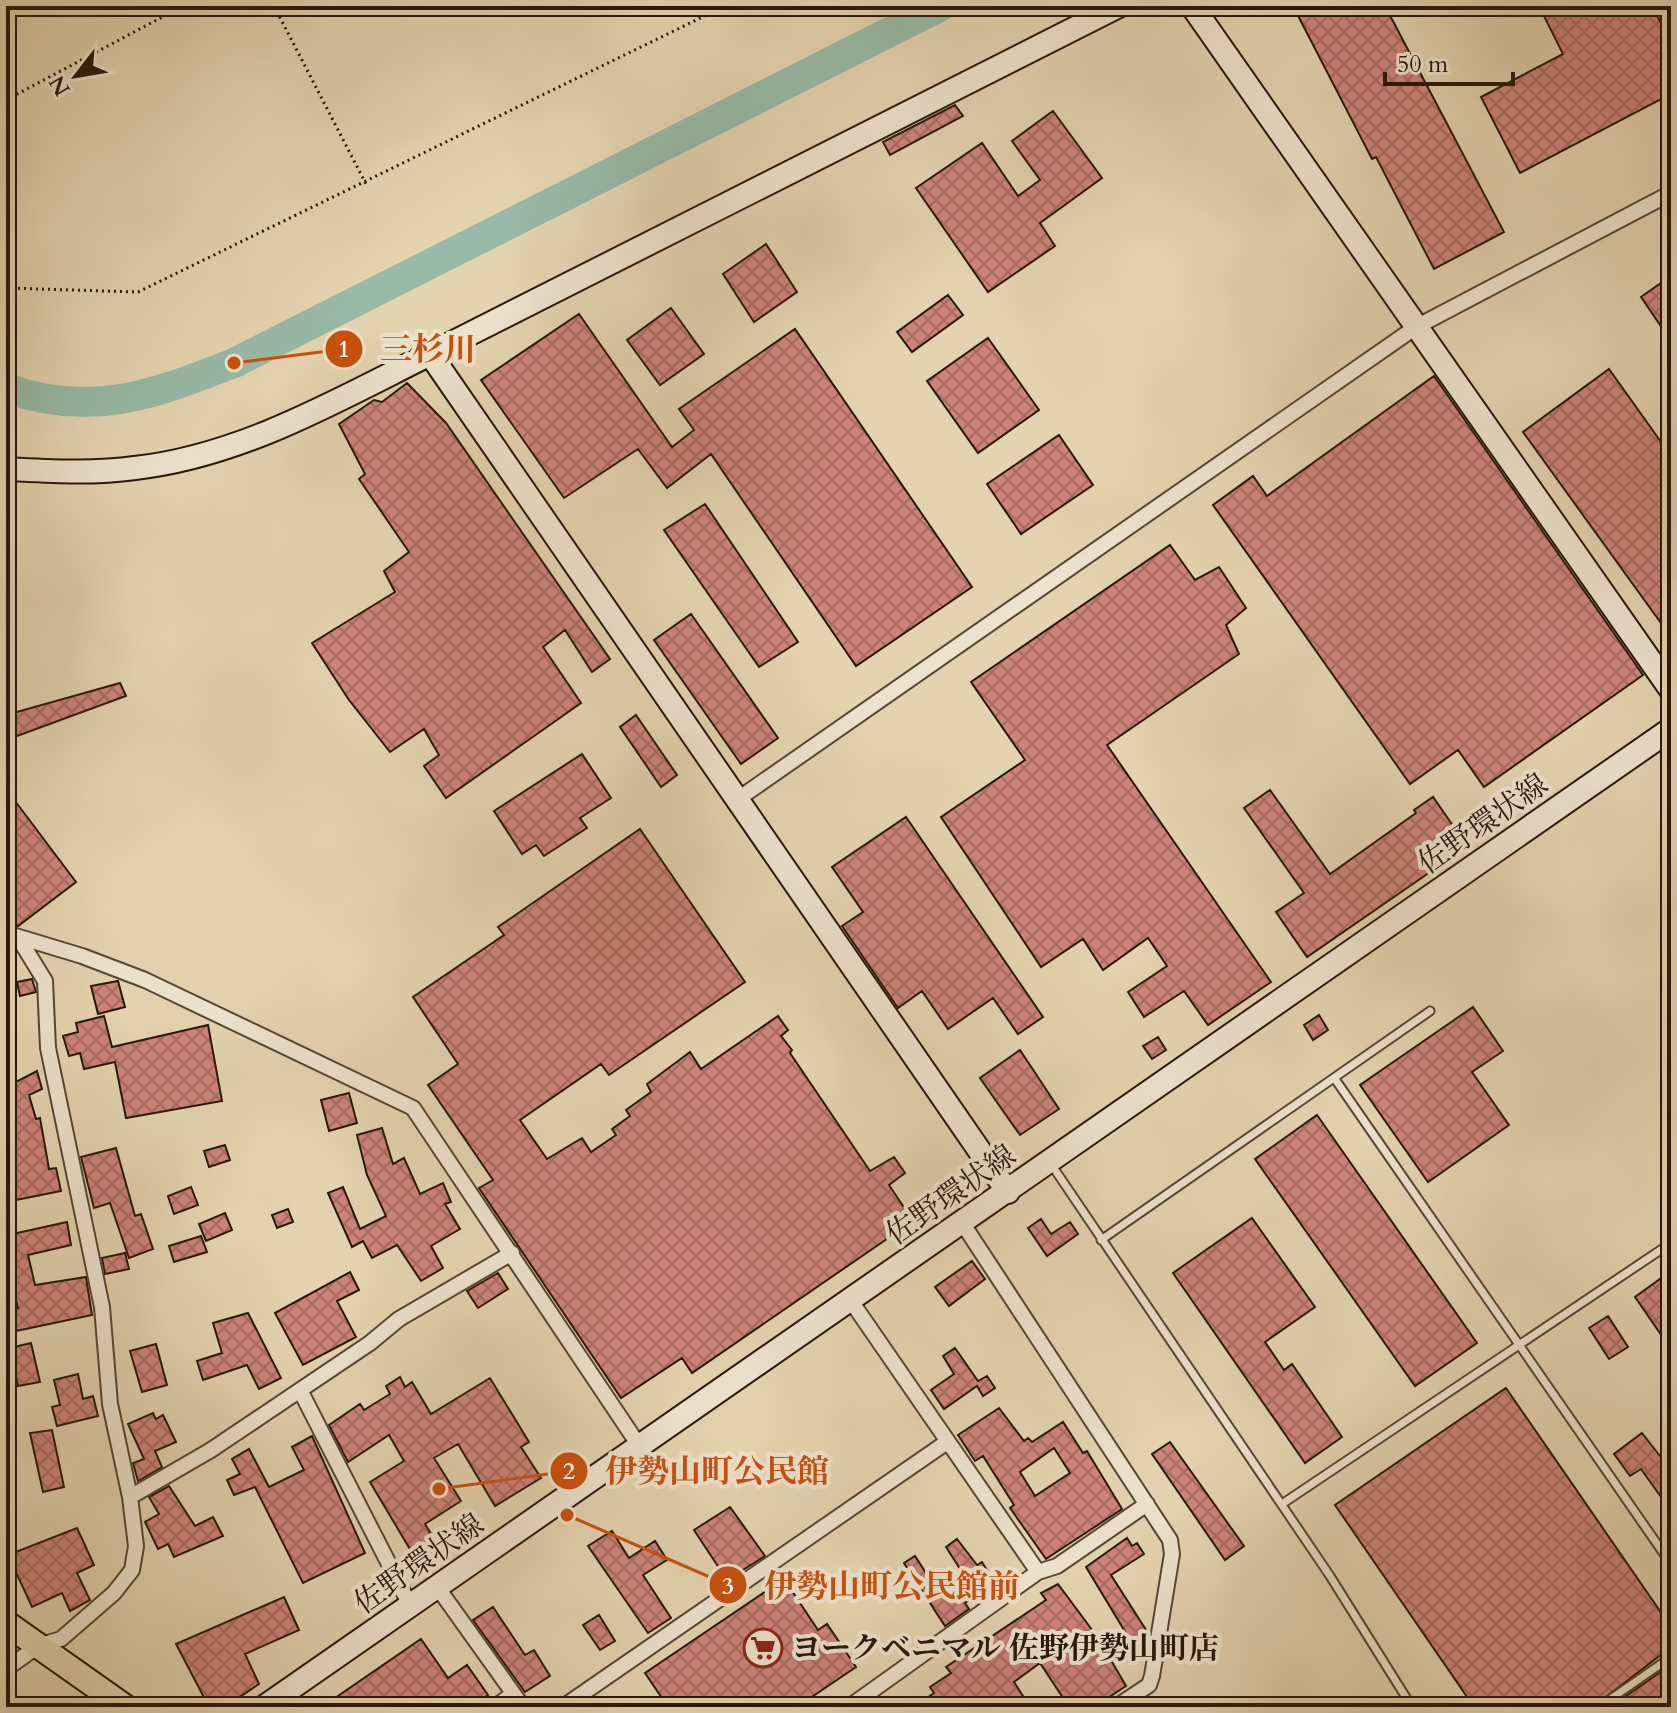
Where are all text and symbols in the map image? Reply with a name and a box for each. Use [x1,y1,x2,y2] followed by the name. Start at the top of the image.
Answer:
[36,36,116,116] north arrow
[1385,36,1513,86] scale bar
[1397,48,1449,81] text: 50 m
[42,70,77,102] text: N
[324,321,492,377] callout: 三杉川
[380,328,476,372] text: 三杉川
[338,333,350,366] text: 1
[1410,764,1556,884] street label: 佐野環状線
[878,1135,1024,1255] street label: 佐野環状線
[549,1443,845,1499] callout: 伊勢山町公民館
[605,1450,829,1494] text: 伊勢山町公民館
[563,1455,575,1488] text: 2
[346,1504,492,1624] street label: 佐野環状線
[708,1557,1036,1613] callout: 伊勢山町公民館前
[764,1565,1020,1609] text: 伊勢山町公民館前
[722,1570,734,1603] text: 3
[742,1627,784,1669] supermarket icon: ヨークベニマル 佐野伊勢山町店
[791,1628,1219,1669] place label: ヨークベニマル 佐野伊勢山町店

